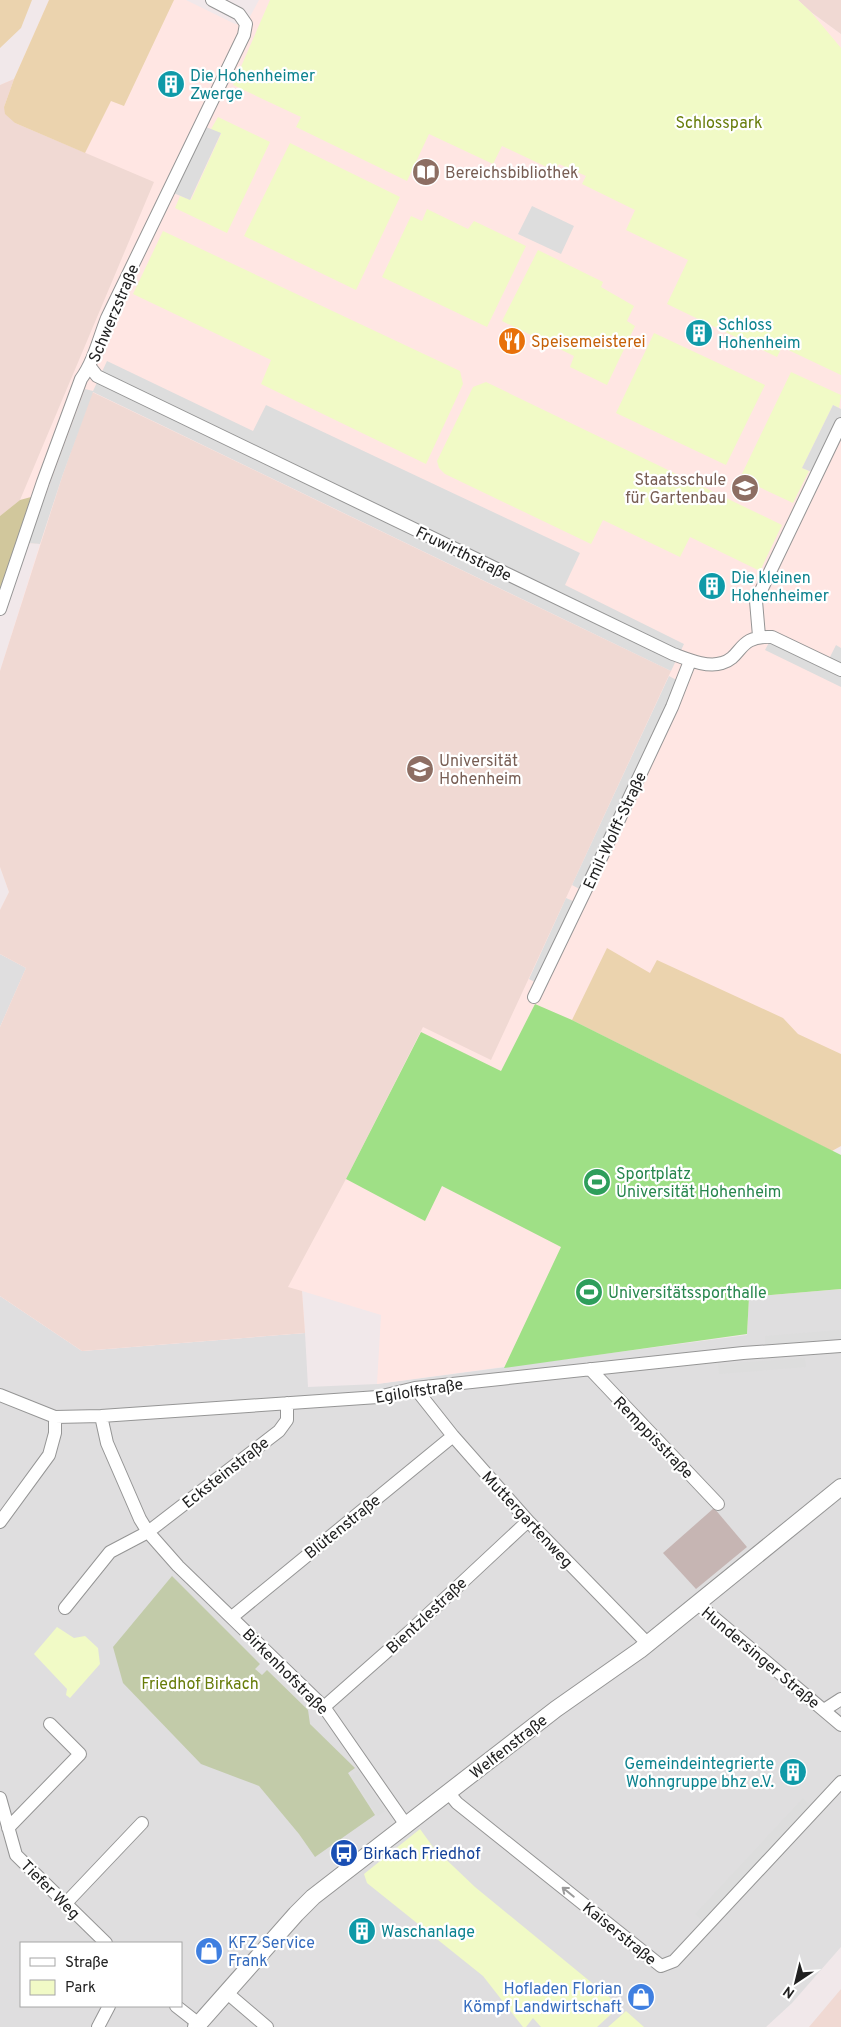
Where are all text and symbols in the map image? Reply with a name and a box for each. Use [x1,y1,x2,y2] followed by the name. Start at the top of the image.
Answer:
[190,67,315,105] place label: Die Hohenheimer Zwerge
[156,69,186,99] building icon: Die Hohenheimer Zwerge
[676,114,762,134] park label: Schlosspark
[411,157,441,187] library icon: Bereichsbibliothek
[445,164,579,184] place label: Bereichsbibliothek
[85,262,144,366] street label: Schwerzstraße
[718,316,801,354] place label: Schloss Hohenheim
[684,318,714,348] building icon: Schloss Hohenheim
[497,326,527,356] restaurant icon: Speisemeisterei
[531,333,646,353] place label: Speisemeisterei
[625,471,726,509] place label: Staatsschule für Gartenbau
[730,473,760,503] school or university icon: Staatsschule für Gartenbau
[412,523,514,587] street label: Fruwirthstraße
[731,569,829,607] place label: Die kleinen Hohenheimer
[697,571,727,601] building icon: Die kleinen Hohenheimer
[439,752,522,790] place label: Universität Hohenheim
[405,754,435,784] school or university icon: Universität Hohenheim
[580,769,652,893] street label: Emil-Wolff-Straße
[616,1165,781,1203] place label: Sportplatz Universität Hohenheim
[582,1167,612,1197] sports icon: Sportplatz Universität Hohenheim
[574,1277,604,1307] sports icon: Universitätssporthalle
[608,1284,767,1304] place label: Universitätssporthalle
[374,1375,465,1409] street label: Egilolfstraße
[608,1393,697,1484] street label: Remppisstraße
[179,1433,274,1514] street label: Ecksteinstraße
[477,1468,576,1573] street label: Muttergartenweg
[301,1491,385,1564] street label: Blütenstraße
[383,1574,472,1659] street label: Bientzlestraße
[696,1603,823,1714] street label: Hundersinger Straße
[237,1625,332,1720] street label: Birkenhofstraße
[141,1675,259,1695] park label: Friedhof Birkach
[466,1711,552,1784] street label: Welfenstraße
[624,1755,774,1793] place label: Gemeindeintegrierte Wohngruppe bhz e.V.
[778,1757,808,1787] building icon: Gemeindeintegrierte Wohngruppe bhz e.V.
[329,1838,359,1868] bus stop icon: Birkach Friedhof
[363,1845,481,1865] place label: Birkach Friedhof
[16,1856,84,1924] street label: Tiefer Weg
[562,1886,575,1897] one-way arrow
[578,1899,660,1970] street label: Kaiserstraße
[347,1916,377,1946] building icon: Waschanlage
[381,1923,475,1943] place label: Waschanlage
[228,1934,315,1972] place label: KFZ Service Frank
[194,1936,224,1966] shop icon: KFZ Service Frank
[20,1942,182,2007] legend
[65,1954,109,1973] text: Straße
[771,1957,821,2007] north arrow
[65,1979,96,1998] text: Park
[463,1980,622,2018] place label: Hofladen Florian Kömpf Landwirtschaft
[626,1982,656,2012] shop icon: Hofladen Florian Kömpf Landwirtschaft
[780,1982,798,2001] text: N

